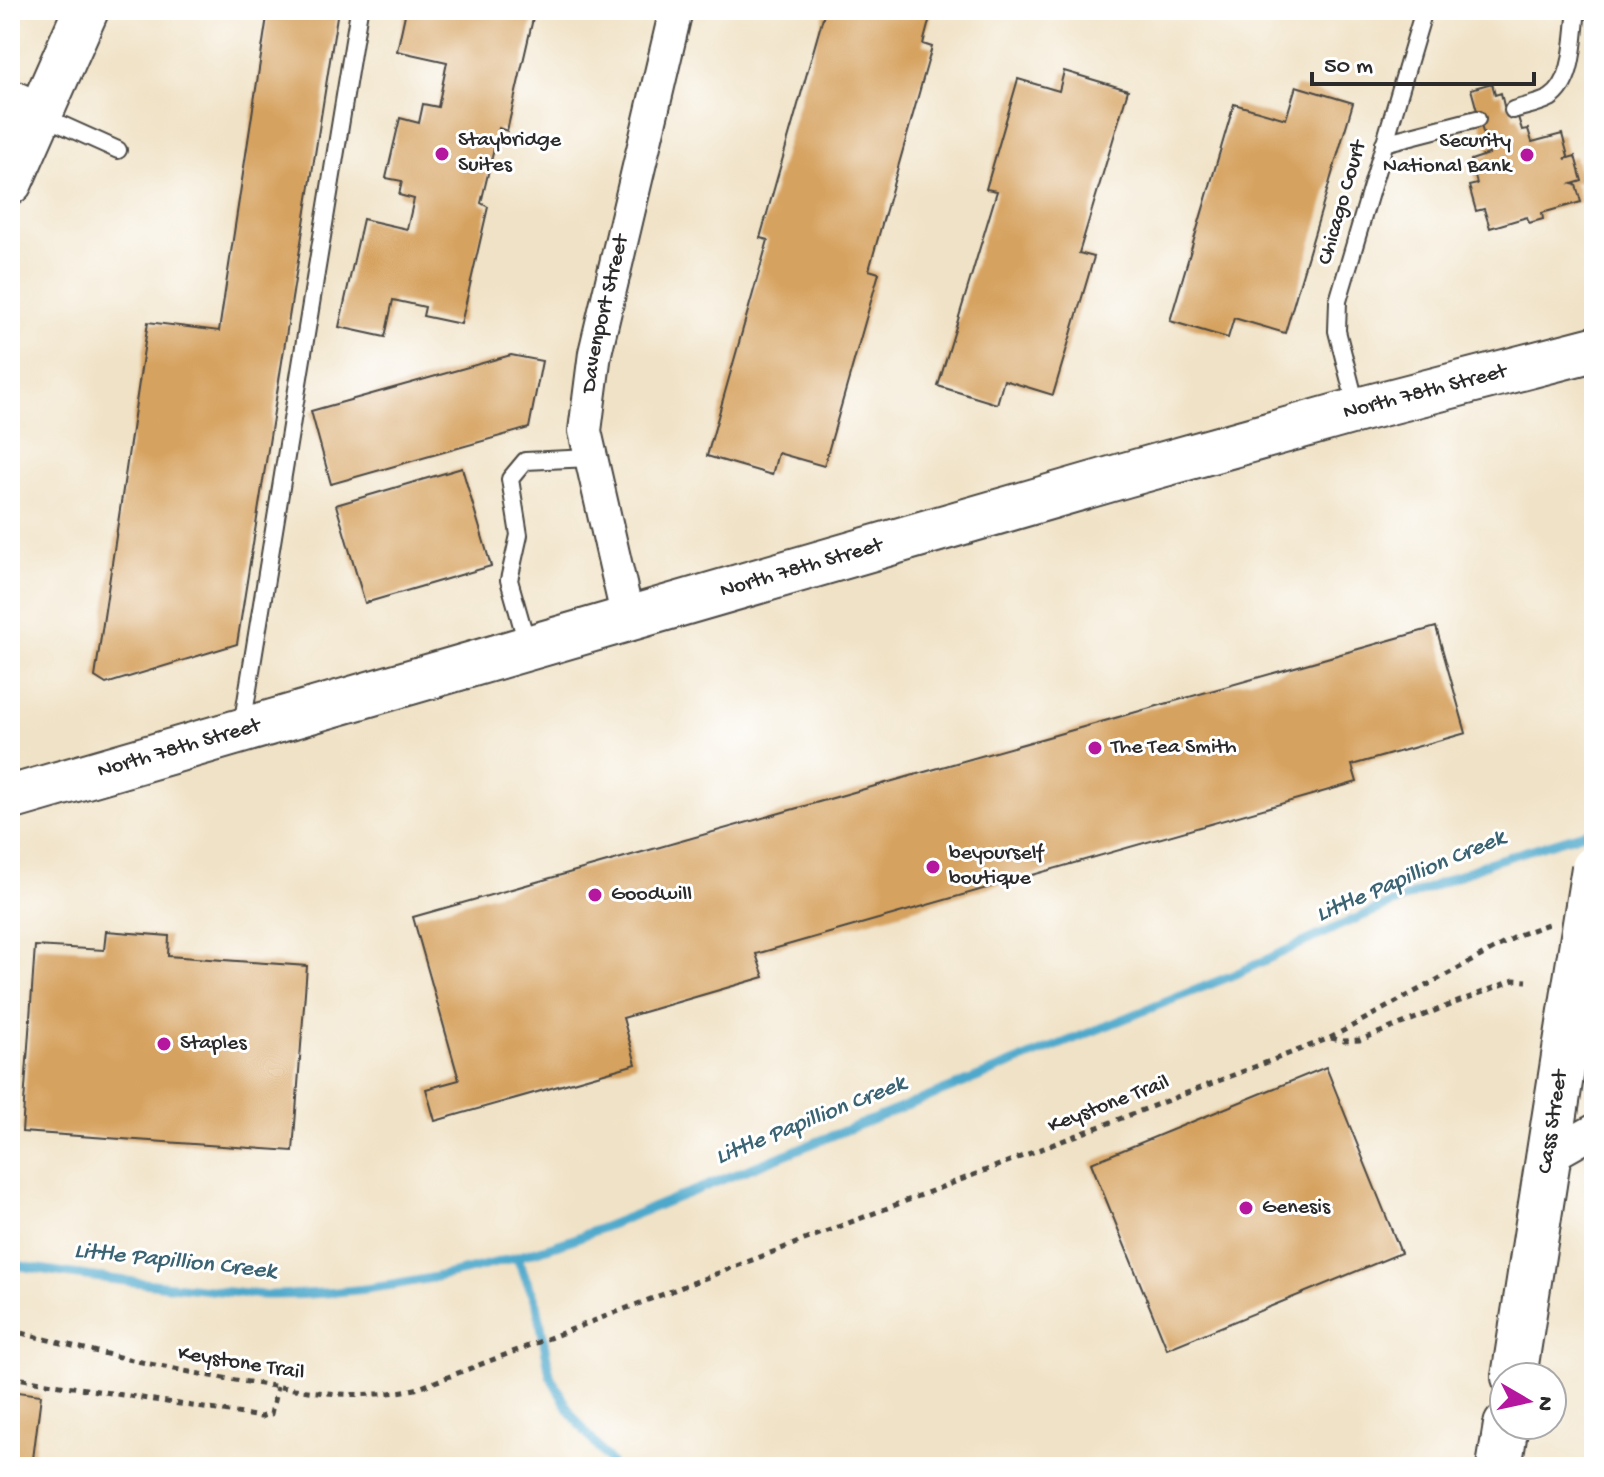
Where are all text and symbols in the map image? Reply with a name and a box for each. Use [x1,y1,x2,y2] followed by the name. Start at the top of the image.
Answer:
[1312,36,1534,86] scale bar
[1324,53,1373,82] text: 50 m
[458,128,562,179] place label: Staybridge Suites
[1383,129,1513,180] place label: Security National Bank
[1313,136,1374,268] street label: Chicago Court
[433,145,451,163] marker: Staybridge Suites
[1518,146,1536,164] marker: Security National Bank
[577,230,636,396] street label: Davenport Street
[1340,359,1512,426] street label: North 78th Street
[717,532,888,605] street label: North 78th Street
[95,713,265,785] street label: North 78th Street
[1109,735,1237,761] place label: The Tea Smith
[1086,739,1104,757] marker: The Tea Smith
[1312,823,1512,930] water label: Little Papillion Creek
[949,841,1046,892] place label: beyourself boutique
[924,858,942,876] marker: beyourself boutique
[611,882,692,908] place label: Goodwill
[586,886,604,904] marker: Goodwill
[180,1031,247,1057] place label: Staples
[155,1035,173,1053] marker: Staples
[1533,1067,1575,1176] street label: Cass Street
[712,1069,913,1172] water label: Little Papillion Creek
[1045,1070,1174,1140] street label: Keystone Trail
[1262,1195,1331,1221] place label: Genesis
[1237,1199,1255,1217] marker: Genesis
[73,1237,280,1287] water label: Little Papillion Creek
[176,1341,306,1387] street label: Keystone Trail
[1488,1361,1568,1441] north arrow
[1530,1394,1558,1413] text: N

